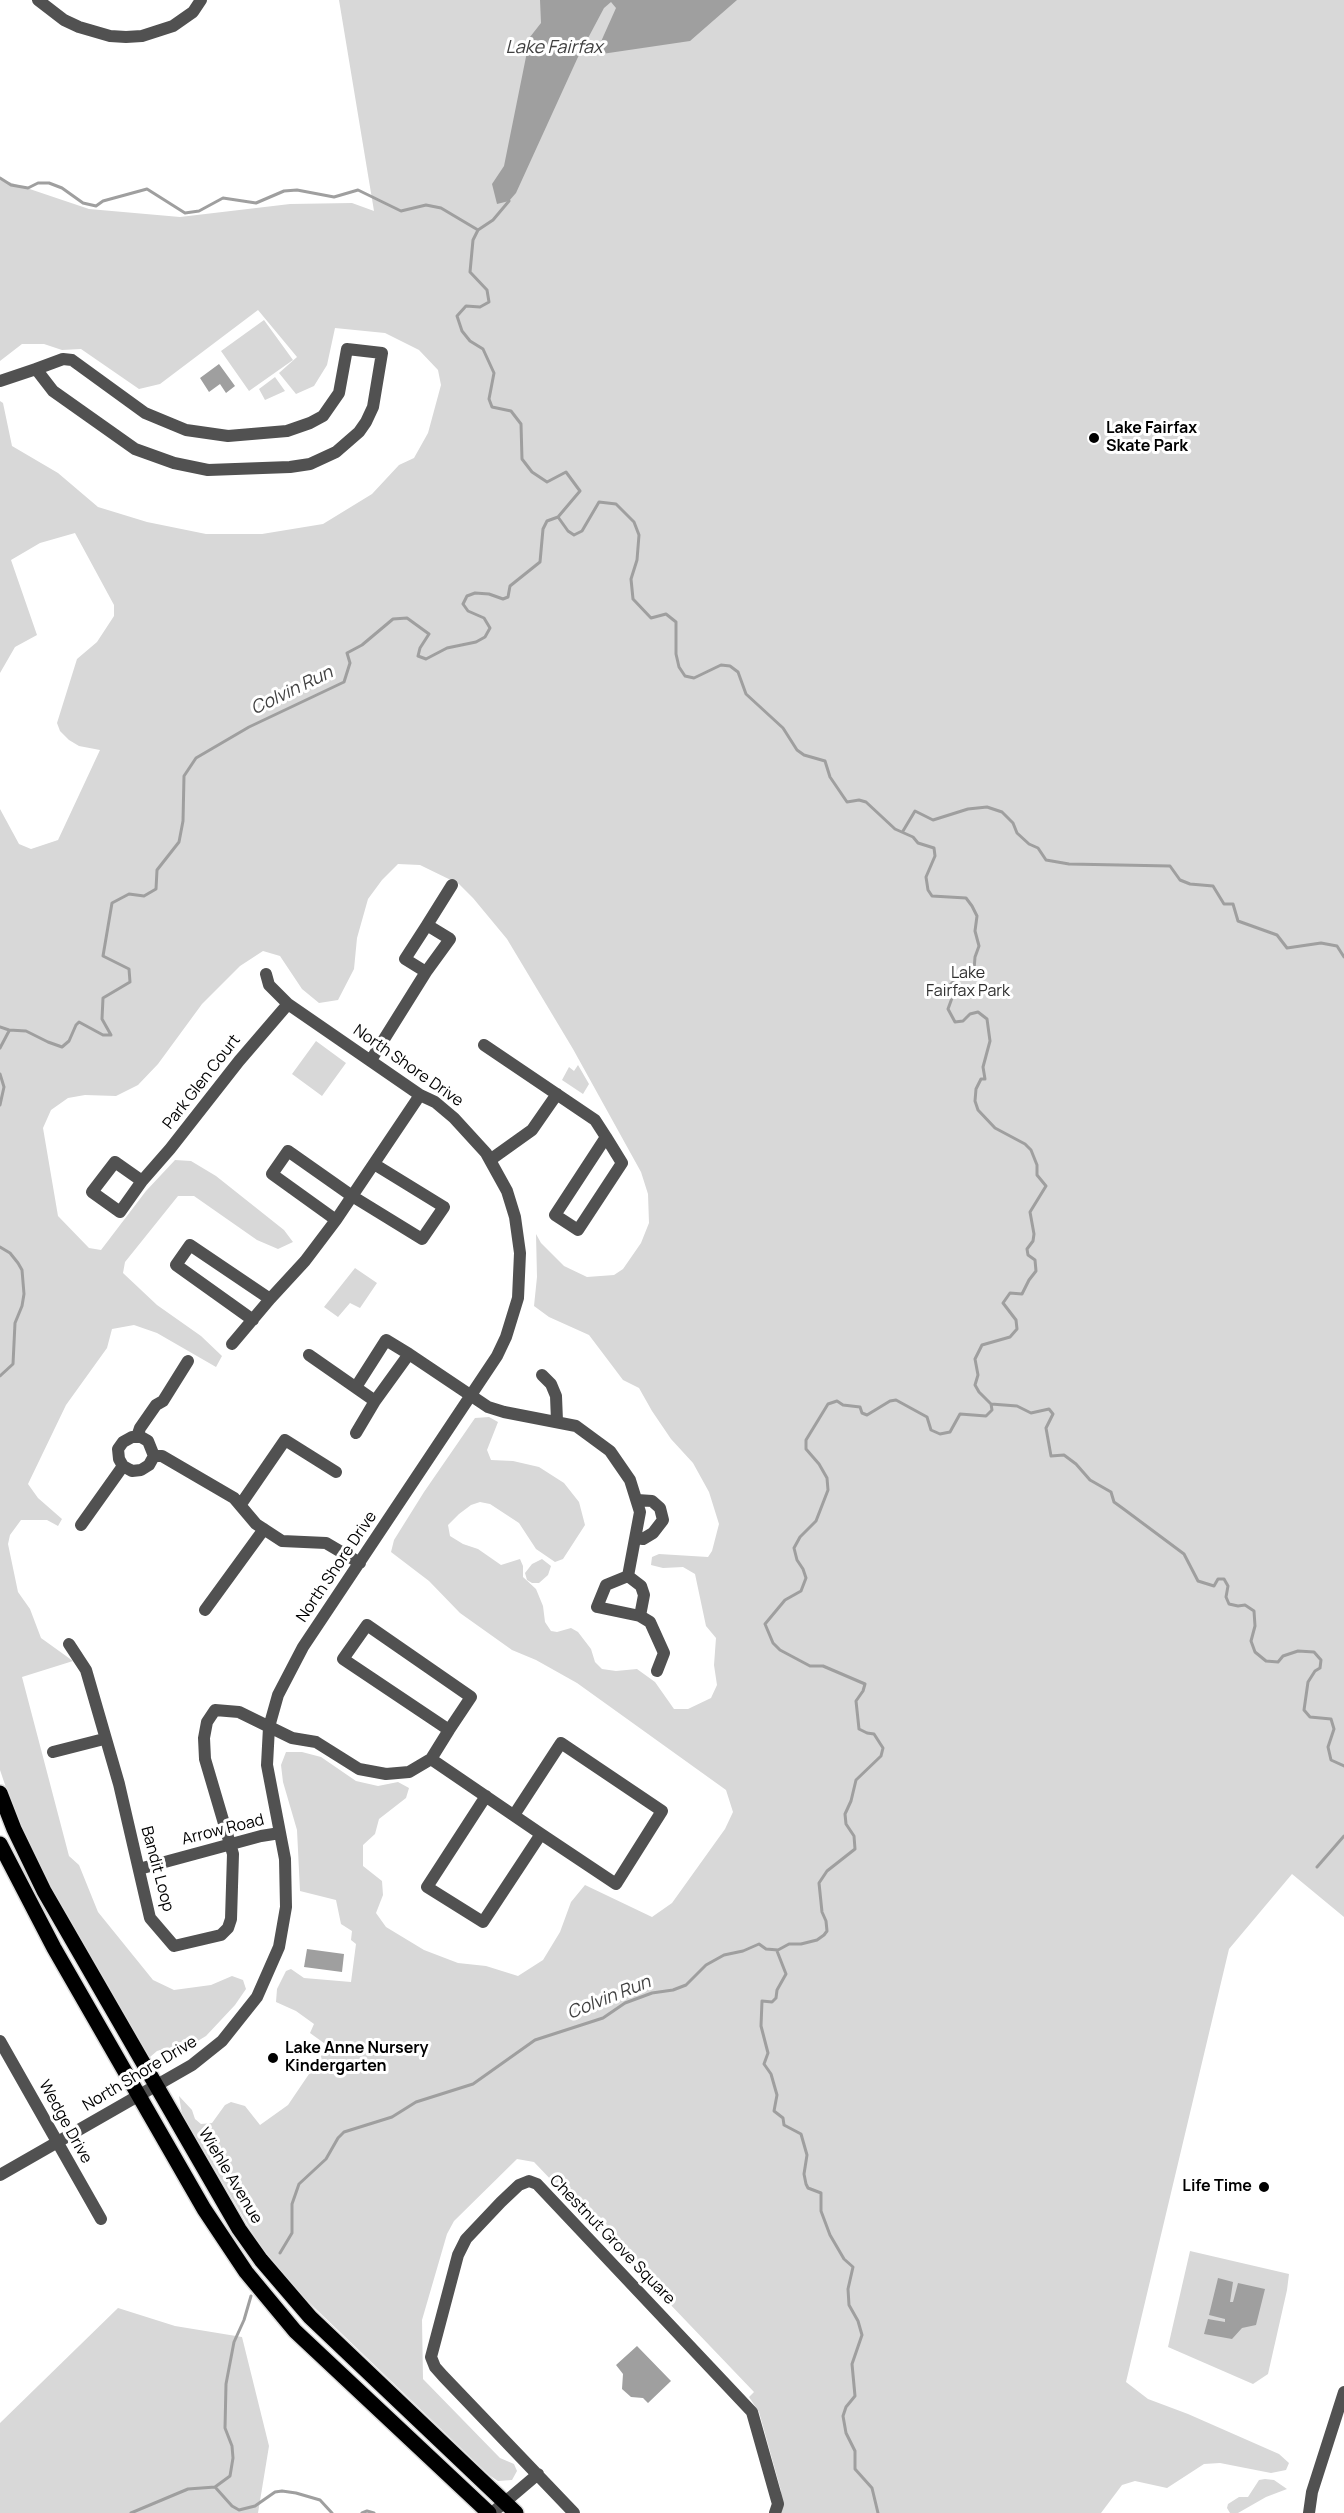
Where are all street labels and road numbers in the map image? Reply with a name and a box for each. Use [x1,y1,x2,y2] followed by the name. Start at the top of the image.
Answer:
[349,1021,467,1111] street label: North Shore Drive
[159,1031,245,1133] street label: Park Glen Court
[293,1508,381,1626] street label: North Shore Drive
[180,1811,266,1849] street label: Arrow Road
[136,1824,178,1914] street label: Bandit Loop
[79,2032,201,2116] street label: North Shore Drive
[34,2077,96,2167] street label: Wedge Drive
[194,2125,266,2227] street label: Wiehle Avenue
[545,2171,679,2309] street label: Chestnut Grove Square

